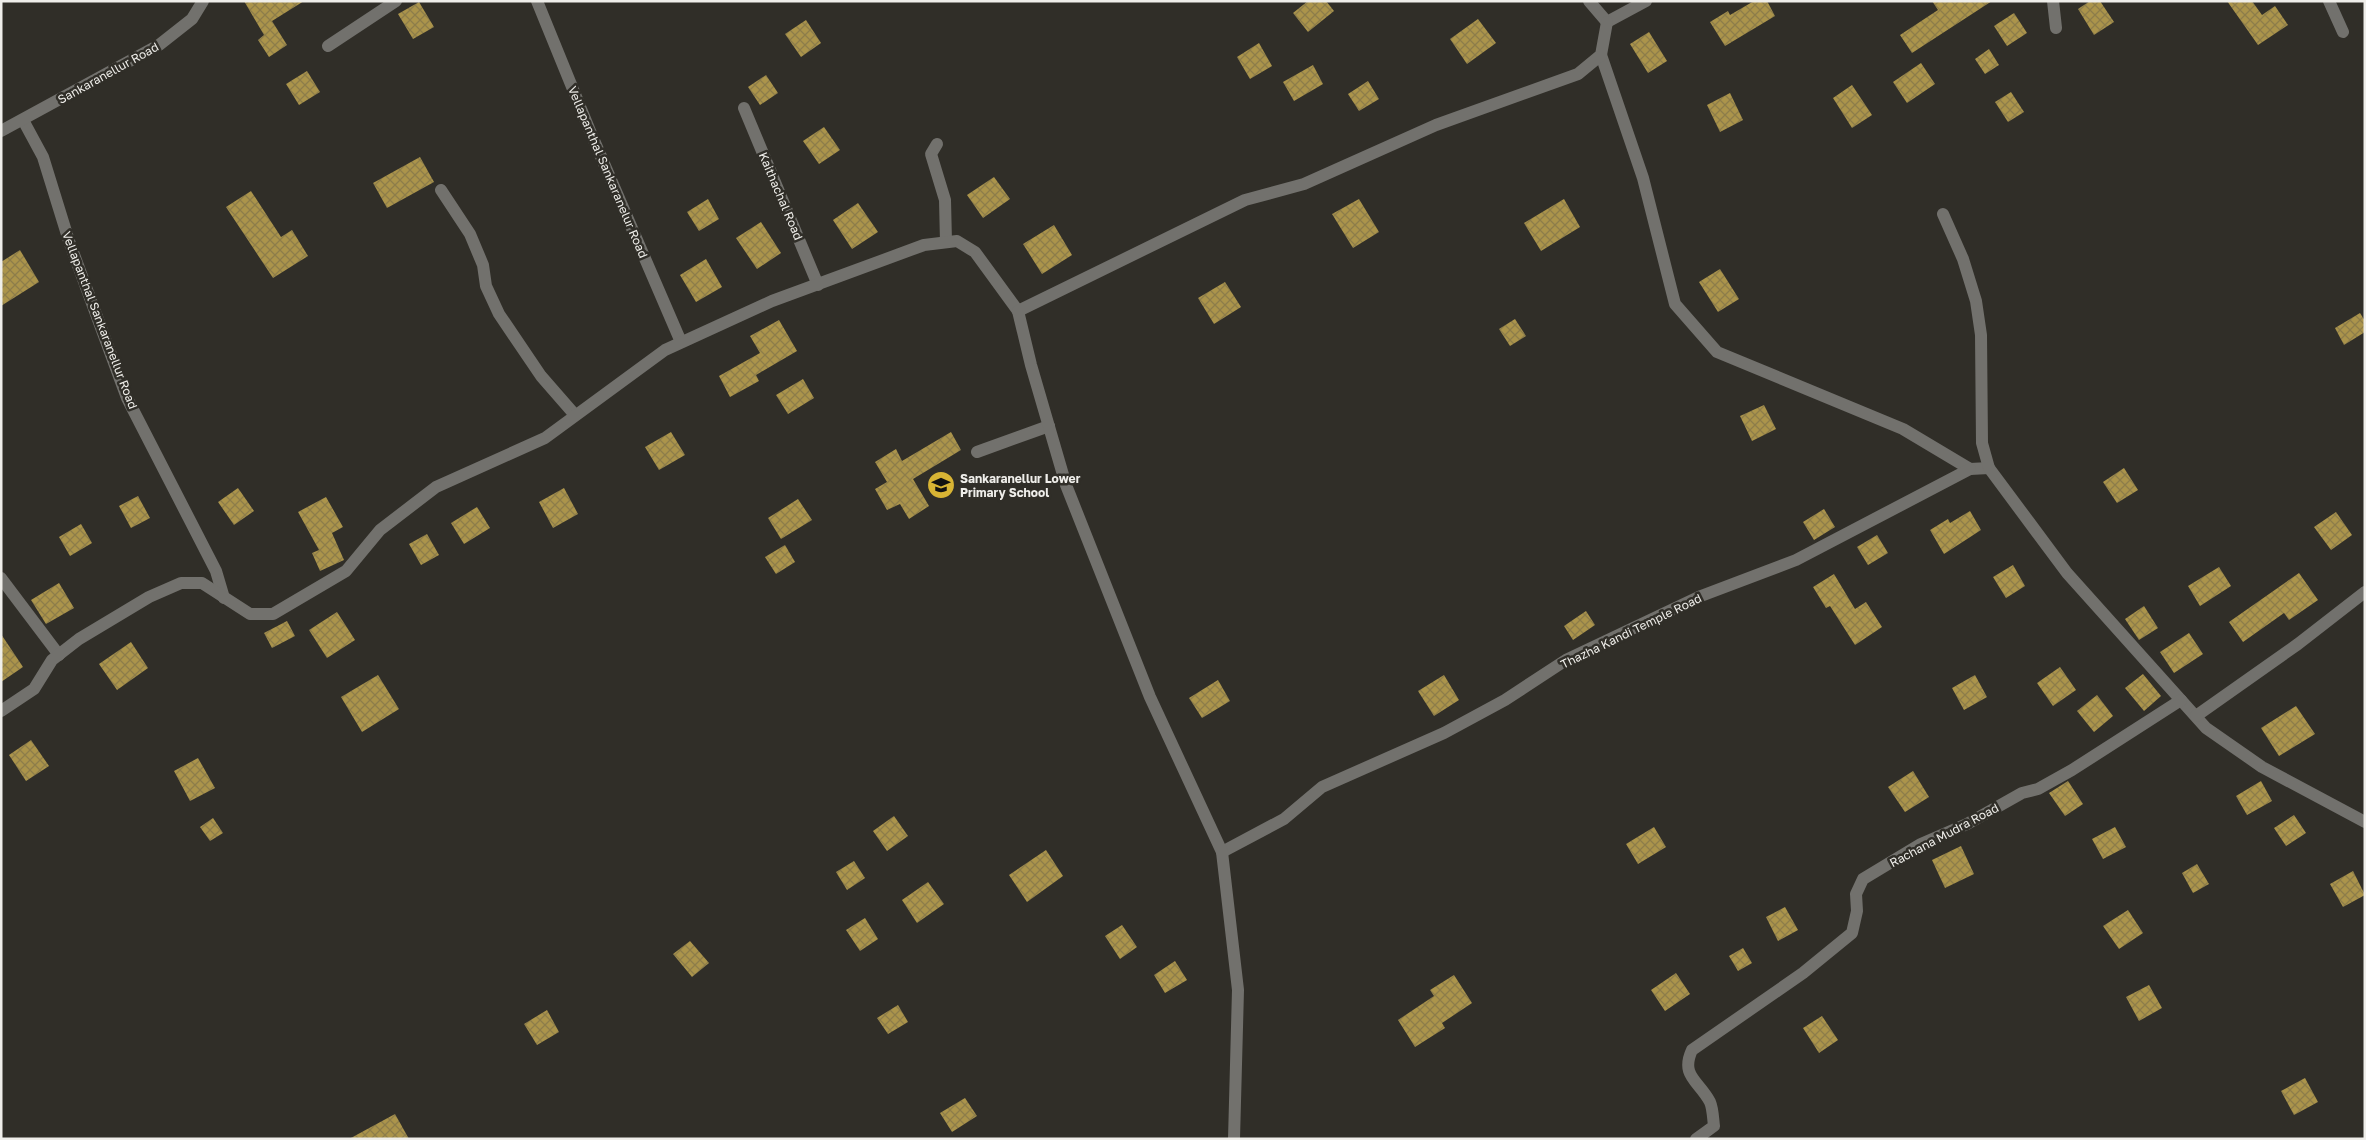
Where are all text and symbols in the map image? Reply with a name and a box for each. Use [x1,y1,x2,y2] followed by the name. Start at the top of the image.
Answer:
[55,39,161,107] street label: Sankaranellur Road
[565,84,651,260] street label: Vellapanthal Sankaranelur Road
[756,150,806,242] street label: Kaithachal Road
[59,229,141,411] street label: Vellapanthal Sankaranellur Road
[926,470,956,500] school or university icon: Sankaranellur Lower Primary School
[960,471,1081,500] place label: Sankaranellur Lower Primary School
[1558,590,1704,672] street label: Thazha Kandi Temple Road
[1887,800,2001,870] street label: Rachana Mudra Road

